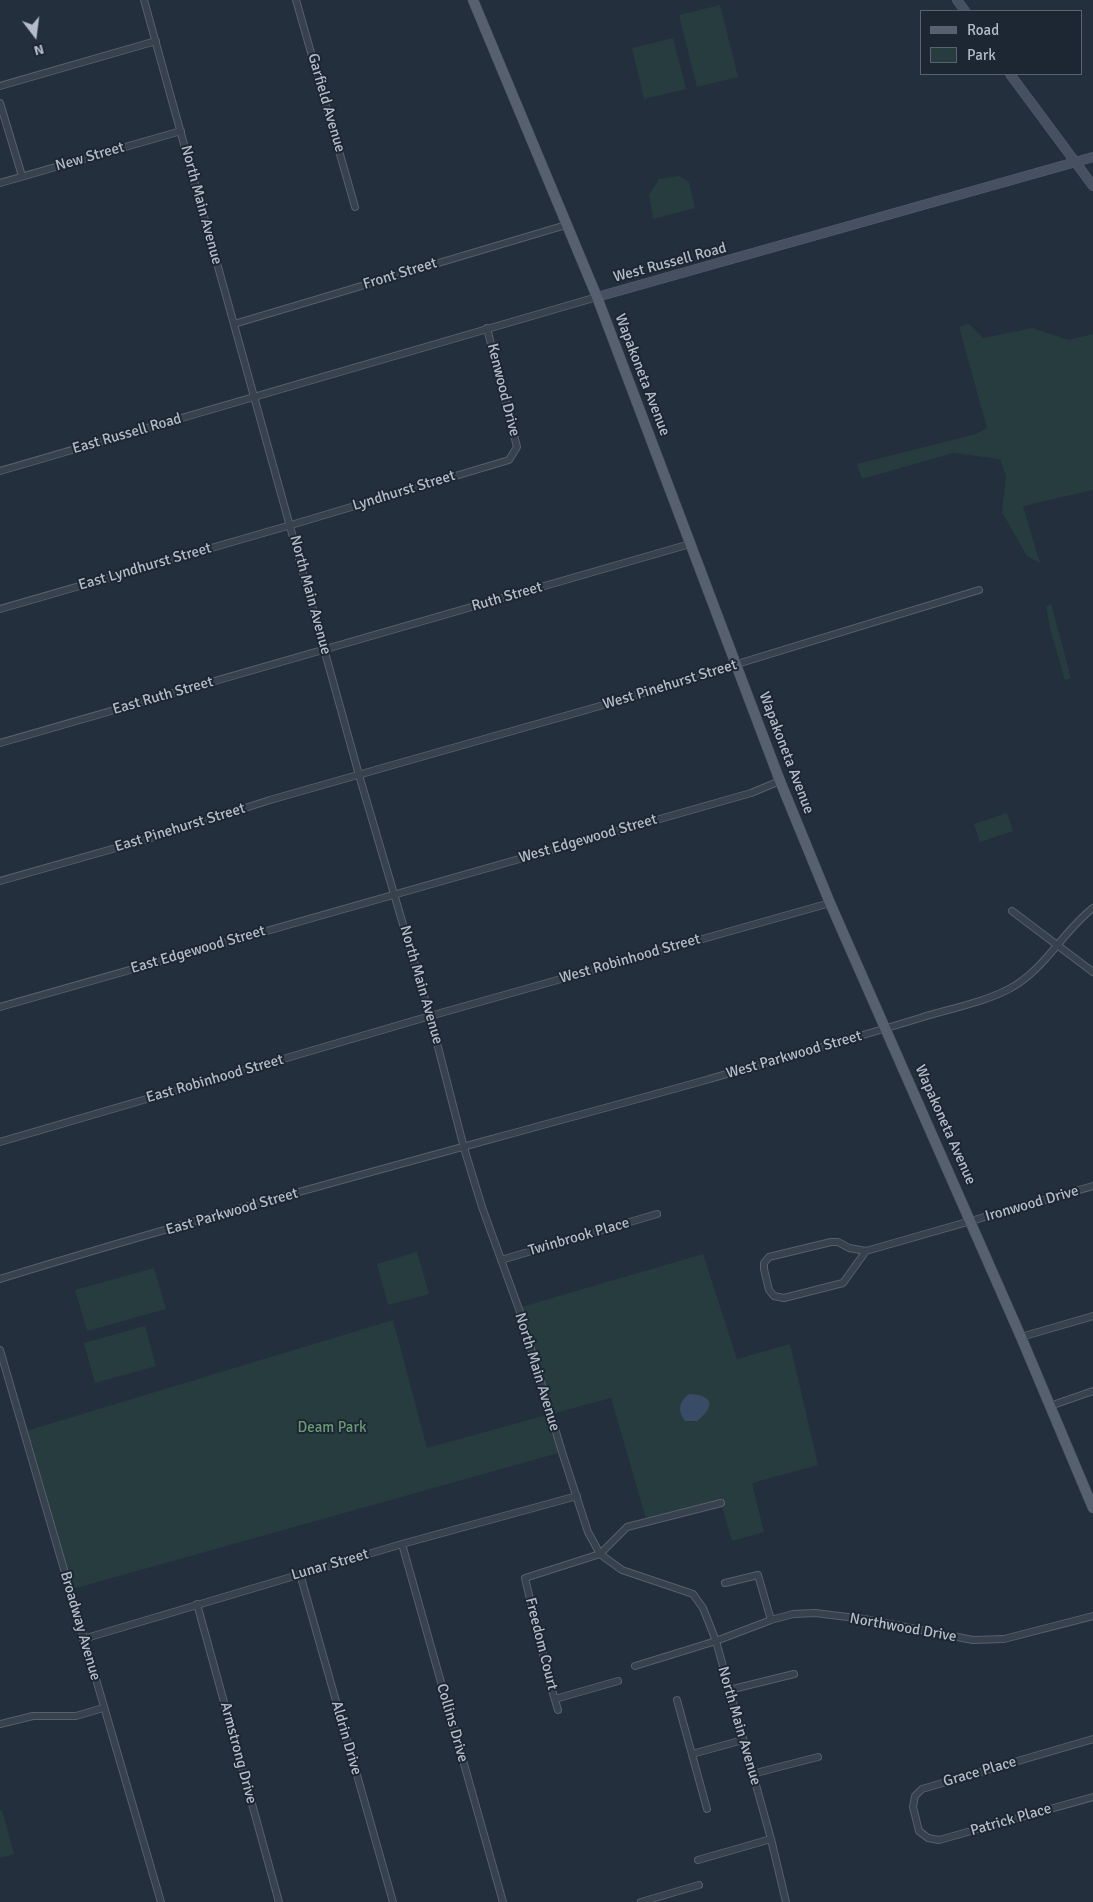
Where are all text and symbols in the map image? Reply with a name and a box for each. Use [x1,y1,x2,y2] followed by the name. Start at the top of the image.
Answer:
[10,10,60,60] north arrow
[920,10,1083,75] legend
[967,21,999,39] text: Road
[32,40,46,59] text: N
[967,46,996,64] text: Park
[303,52,349,154] street label: Garfield Avenue
[54,139,126,175] street label: New Street
[176,143,226,267] street label: North Main Avenue
[611,239,729,287] street label: West Russell Road
[361,254,439,294] street label: Front Street
[610,311,674,439] street label: Wapakoneta Avenue
[483,342,523,438] street label: Kenwood Drive
[70,410,184,458] street label: East Russell Road
[351,467,457,515] street label: Lyndhurst Street
[285,533,335,657] street label: North Main Avenue
[76,539,214,595] street label: East Lyndhurst Street
[470,578,544,616] street label: Ruth Street
[601,656,739,714] street label: West Pinehurst Street
[111,673,215,719] street label: East Ruth Street
[754,689,818,817] street label: Wapakoneta Avenue
[113,800,247,856] street label: East Pinehurst Street
[517,811,659,867] street label: West Edgewood Street
[129,922,267,978] street label: East Edgewood Street
[395,924,447,1046] street label: North Main Avenue
[558,930,702,988] street label: West Robinhood Street
[724,1027,864,1083] street label: West Parkwood Street
[144,1051,286,1107] street label: East Robinhood Street
[911,1062,979,1188] street label: Wapakoneta Avenue
[983,1182,1081,1226] street label: Ironwood Drive
[164,1185,300,1239] street label: East Parkwood Street
[526,1214,632,1260] street label: Twinbrook Place
[510,1311,564,1433] street label: North Main Avenue
[298,1419,366,1437] park label: Deam Park
[289,1545,371,1585] street label: Lunar Street
[56,1569,104,1683] street label: Broadway Avenue
[521,1596,561,1692] street label: Freedom Court
[848,1610,958,1646] street label: Northwood Drive
[713,1665,765,1787] street label: North Main Avenue
[432,1682,472,1764] street label: Collins Drive
[327,1699,365,1777] street label: Aldrin Drive
[216,1700,260,1806] street label: Armstrong Drive
[941,1753,1019,1791] street label: Grace Place
[968,1800,1054,1840] street label: Patrick Place

